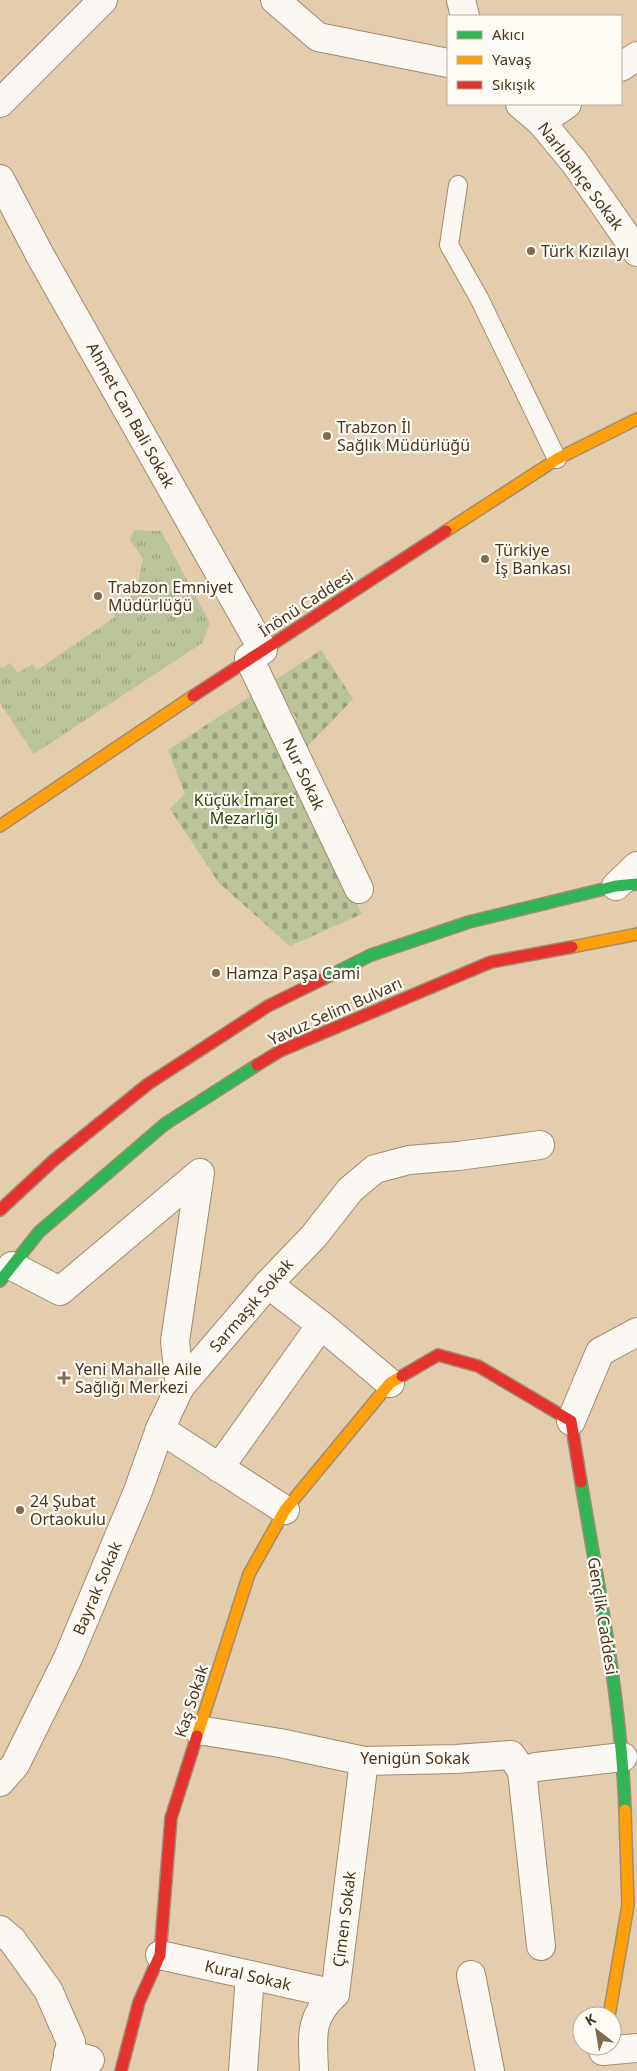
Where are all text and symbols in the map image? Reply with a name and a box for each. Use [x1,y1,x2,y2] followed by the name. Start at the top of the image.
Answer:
[447,15,622,105] legend
[492,24,525,44] text: Akıcı
[492,49,531,69] text: Yavaş
[492,74,535,94] text: Sıkışık
[533,117,629,235] street label: Narlıbahçe Sokak
[541,240,629,262] place label: Türk Kızılayı
[525,245,537,257] marker: Türk Kızılayı
[82,338,180,492] street label: Ahmet Can Bali Sokak
[337,416,470,456] place label: Trabzon İl Sağlık Müdürlüğü
[321,430,333,442] marker: Trabzon İl Sağlık Müdürlüğü
[495,539,571,579] place label: Türkiye İş Bankası
[479,553,491,565] marker: Türkiye İş Bankası
[255,564,357,642] street label: İnönü Caddesi
[108,576,233,616] place label: Trabzon Emniyet Müdürlüğü
[92,590,104,602] marker: Trabzon Emniyet Müdürlüğü
[278,734,331,814] street label: Nur Sokak
[194,789,294,829] park label: Küçük İmaret Mezarlığı
[226,962,360,984] place label: Hamza Paşa Cami
[210,967,222,979] marker: Hamza Paşa Cami
[265,972,405,1050] street label: Yavuz Selim Bulvarı
[204,1253,298,1356] street label: Sarmaşık Sokak
[75,1358,202,1398] place label: Yeni Mahalle Aile Sağlığı Merkezi
[57,1371,71,1385] marker: Yeni Mahalle Aile Sağlığı Merkezi
[30,1490,106,1530] place label: 24 Şubat Ortaokulu
[14,1504,26,1516] marker: 24 Şubat Ortaokulu
[67,1537,127,1638] street label: Bayrak Sokak
[583,1556,623,1676] street label: Gençlik Caddesi
[169,1661,213,1740] street label: Kaş Sokak
[360,1747,470,1769] street label: Yenigün Sokak
[327,1869,361,1968] street label: Çimen Sokak
[203,1954,294,1996] street label: Kural Sokak
[572,2006,622,2056] north arrow
[581,2009,600,2030] text: K

